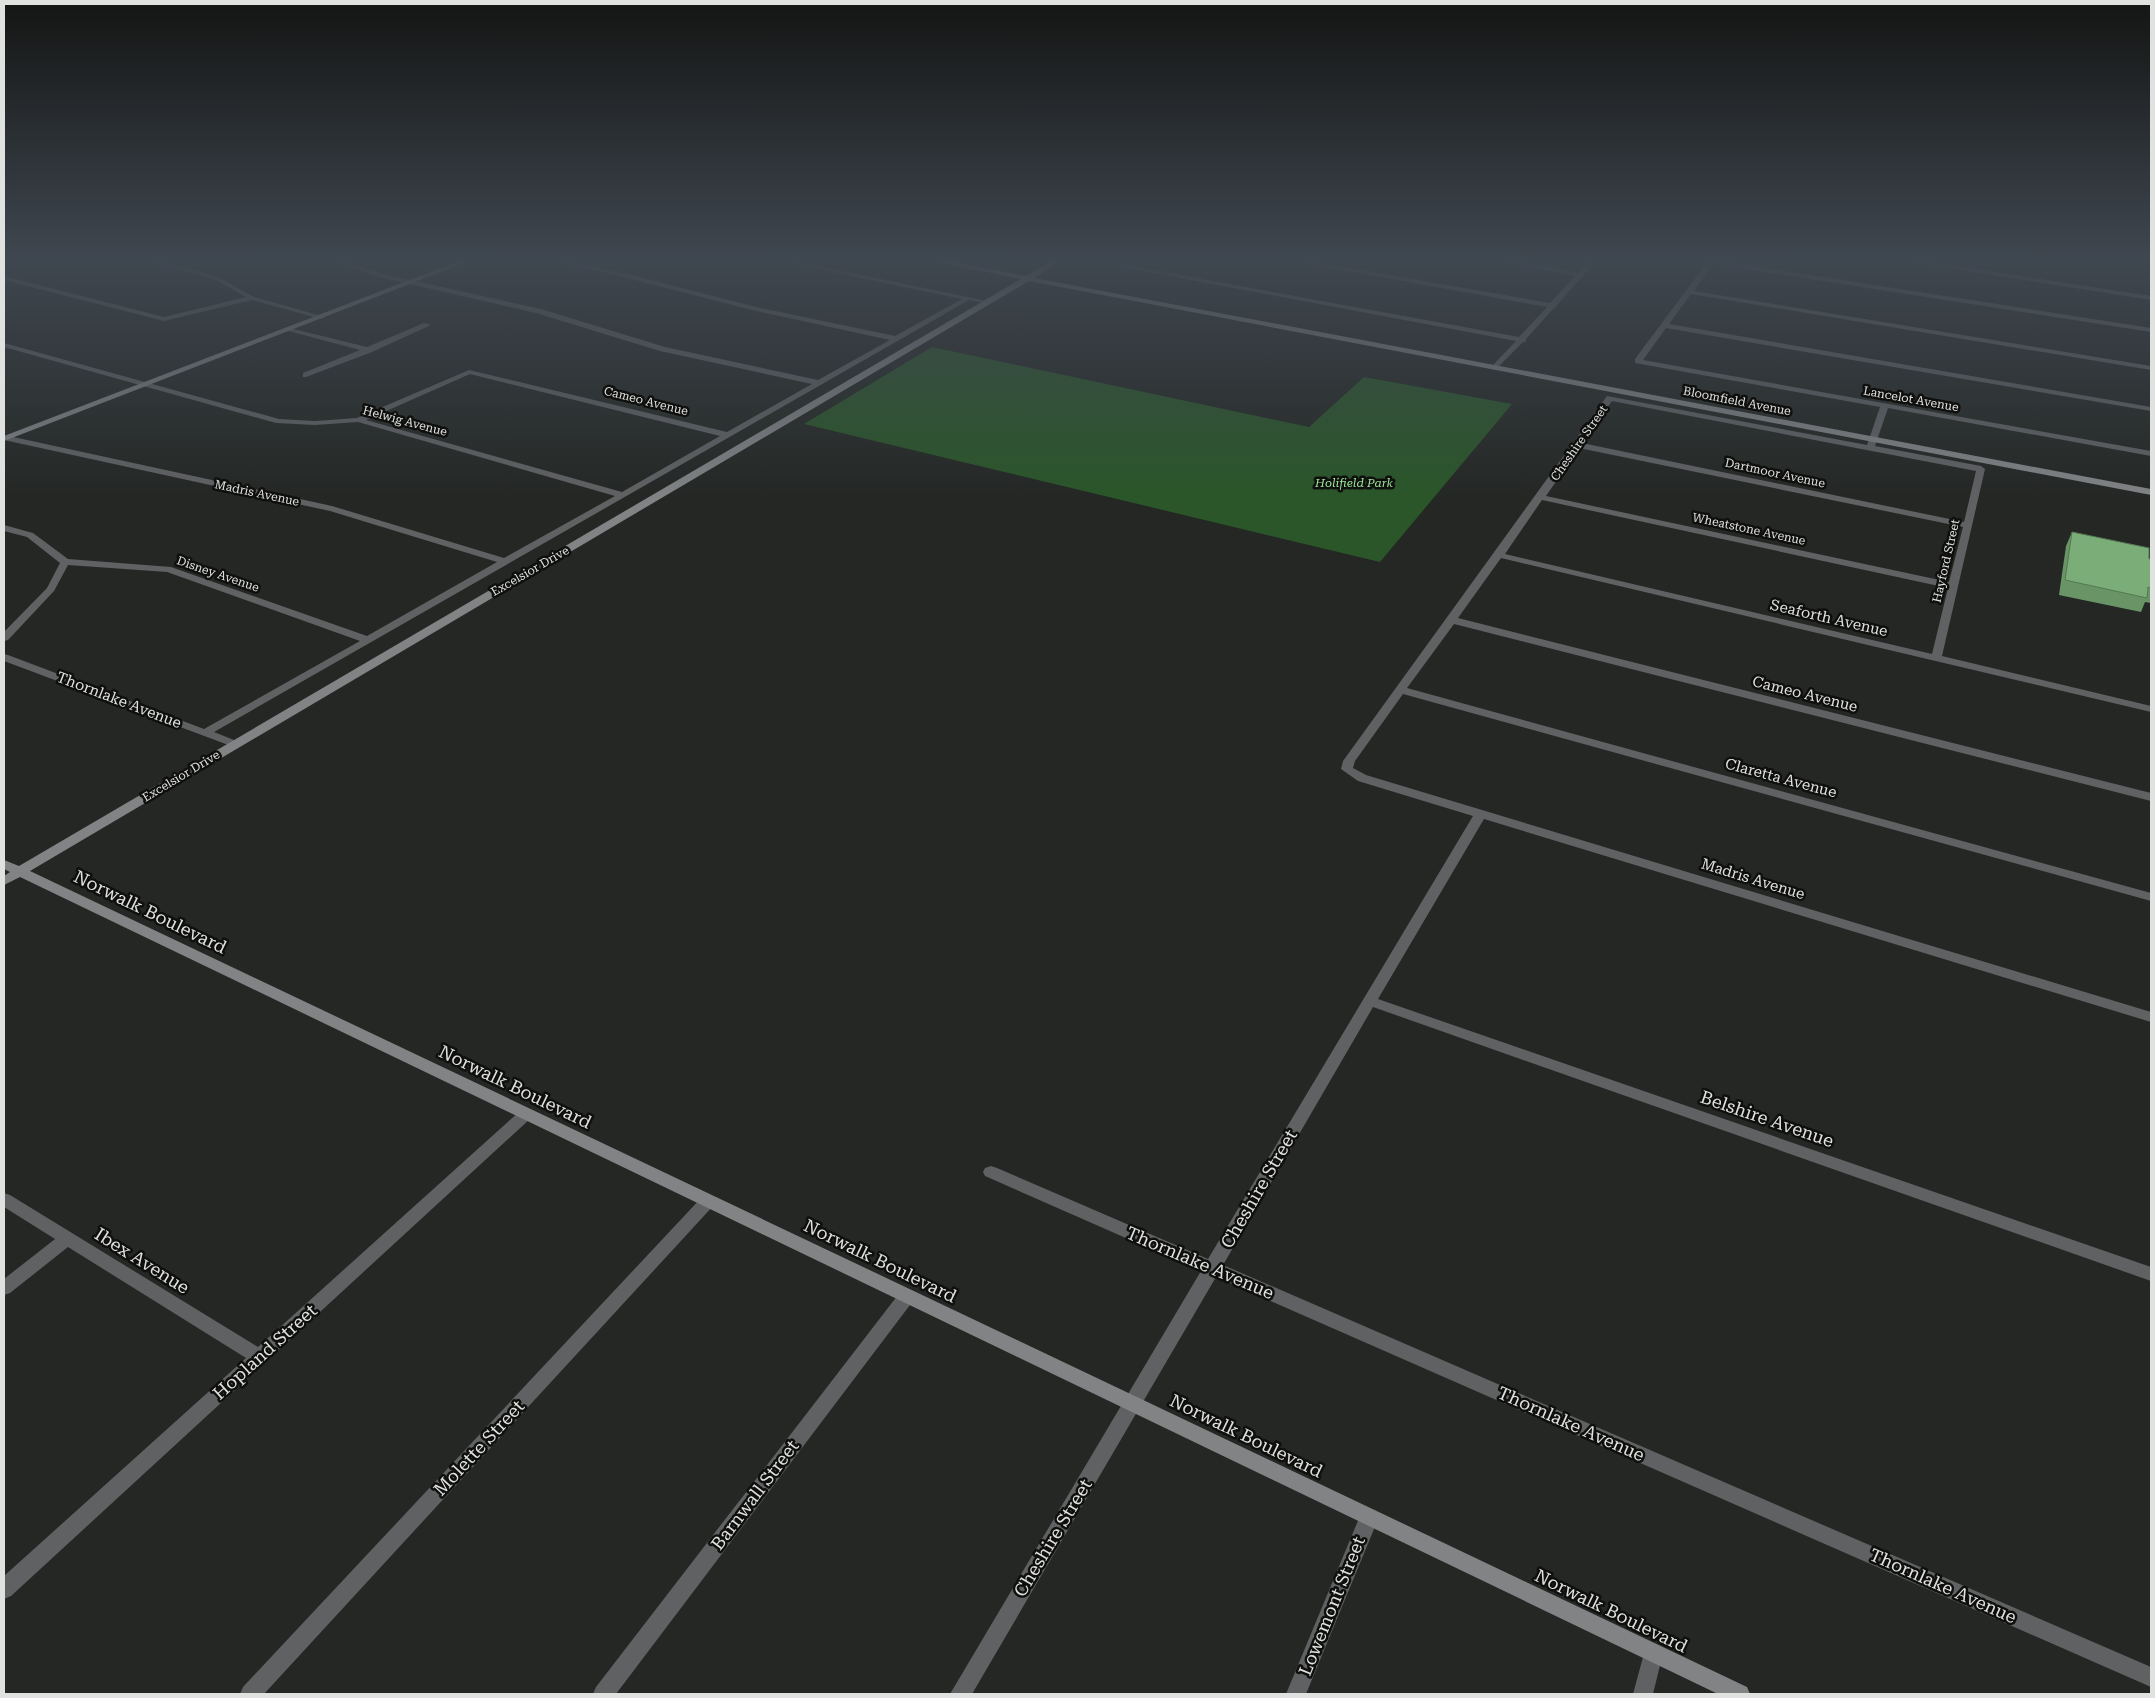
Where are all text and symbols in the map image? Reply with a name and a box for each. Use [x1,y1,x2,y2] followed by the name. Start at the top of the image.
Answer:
[603,384,690,418] street label: Cameo Avenue
[1682,384,1792,418] street label: Bloomfield Avenue
[1862,384,1960,414] street label: Lancelot Avenue
[1548,402,1611,483] street label: Cheshire Street
[361,403,449,439] street label: Helwig Avenue
[1724,456,1827,491] street label: Dartmoor Avenue
[1314,476,1393,490] park label: Holifield Park
[213,477,301,509] street label: Madris Avenue
[1691,510,1807,548] street label: Wheatstone Avenue
[1930,517,1963,604] street label: Hayford Street
[489,543,572,599] street label: Excelsior Drive
[175,553,261,595] street label: Disney Avenue
[1768,596,1890,640] street label: Seaforth Avenue
[54,668,184,732] street label: Thornlake Avenue
[1751,672,1859,716] street label: Cameo Avenue
[140,747,222,805] street label: Excelsior Drive
[1723,754,1839,802] street label: Claretta Avenue
[1699,855,1807,903] street label: Madris Avenue
[70,865,230,958] street label: Norwalk Boulevard
[435,1040,595,1133] street label: Norwalk Boulevard
[1698,1086,1837,1151] street label: Belshire Avenue
[1216,1125,1301,1252] street label: Cheshire Street
[800,1214,960,1307] street label: Norwalk Boulevard
[1123,1222,1277,1303] street label: Thornlake Avenue
[91,1223,194,1298] street label: Ibex Avenue
[208,1299,321,1404] street label: Hopland Street
[1494,1382,1648,1465] street label: Thornlake Avenue
[1166,1389,1326,1482] street label: Norwalk Boulevard
[429,1395,528,1500] street label: Molette Street
[706,1435,803,1554] street label: Barnwall Street
[1009,1475,1096,1600] street label: Cheshire Street
[1294,1533,1369,1679] street label: Lowemont Street
[1866,1544,2020,1627] street label: Thornlake Avenue
[1531,1564,1691,1657] street label: Norwalk Boulevard

